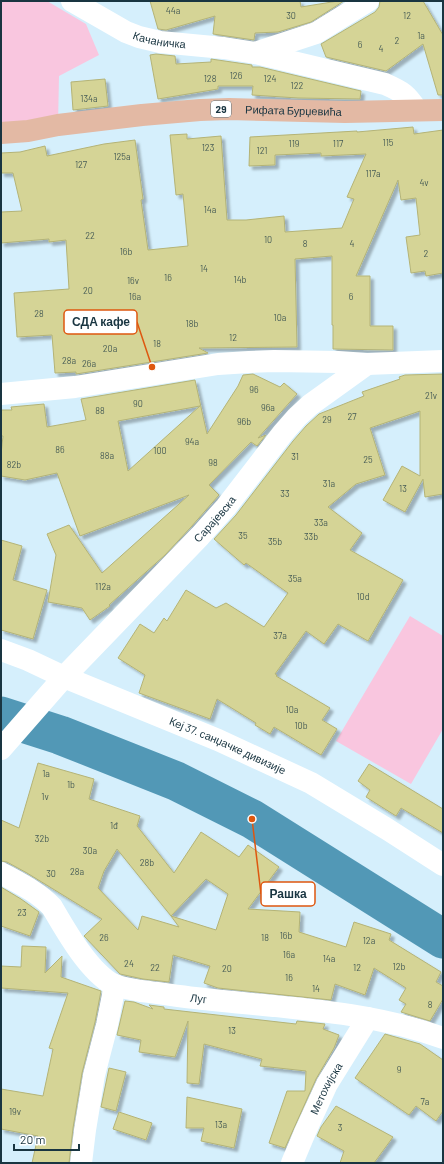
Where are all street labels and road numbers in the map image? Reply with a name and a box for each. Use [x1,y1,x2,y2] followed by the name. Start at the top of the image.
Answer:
[131,28,187,50] street label: Качаничка
[211,101,231,117] road number: 29
[245,102,343,118] street label: Рифата Бурџевића
[191,492,239,545] street label: Сарајевска
[168,714,288,776] street label: Кеј 37. санџачке дивизије
[190,991,208,1005] street label: Луг
[307,1059,345,1116] street label: Метохијска

